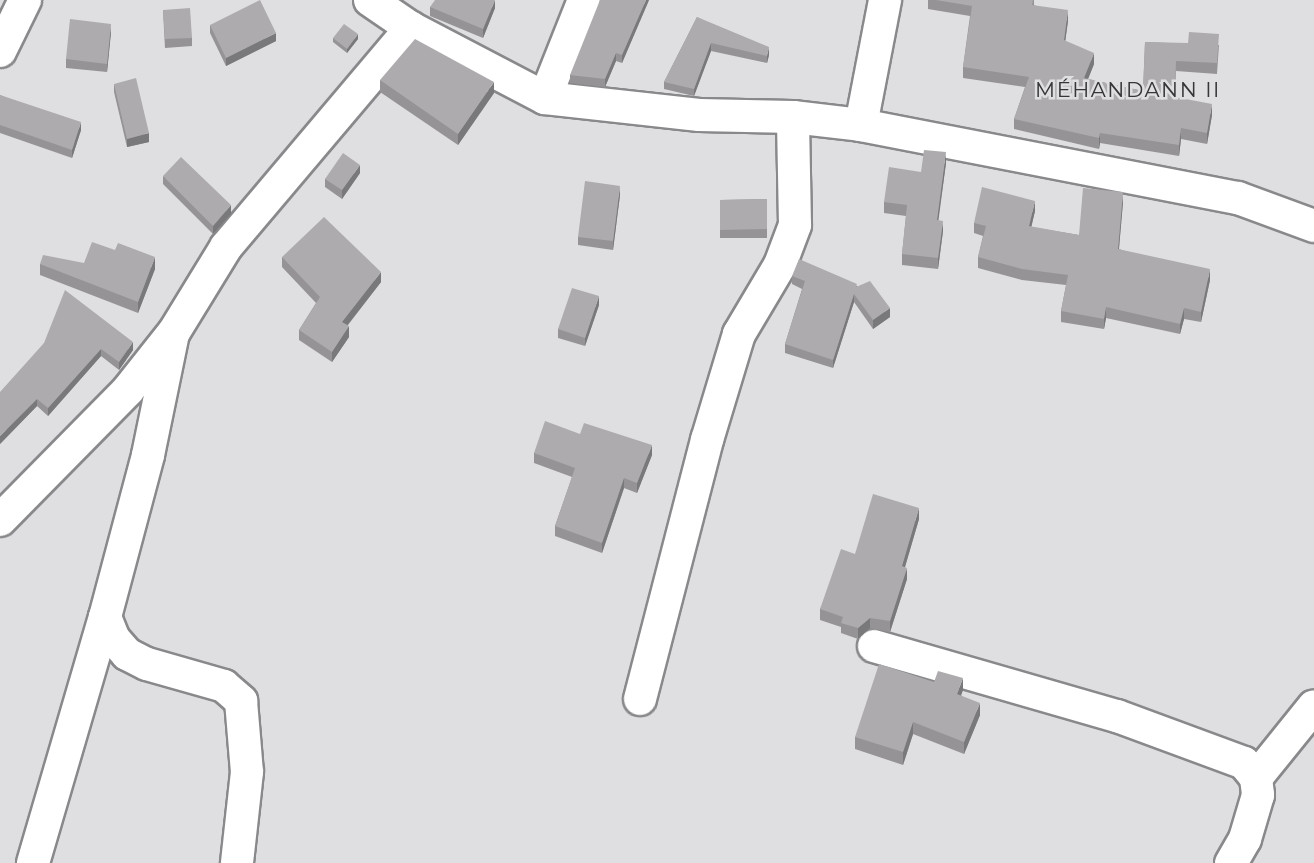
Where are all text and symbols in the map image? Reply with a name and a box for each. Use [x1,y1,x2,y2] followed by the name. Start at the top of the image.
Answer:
[1035,77,1221,103] district label: MÉHANDANN II

